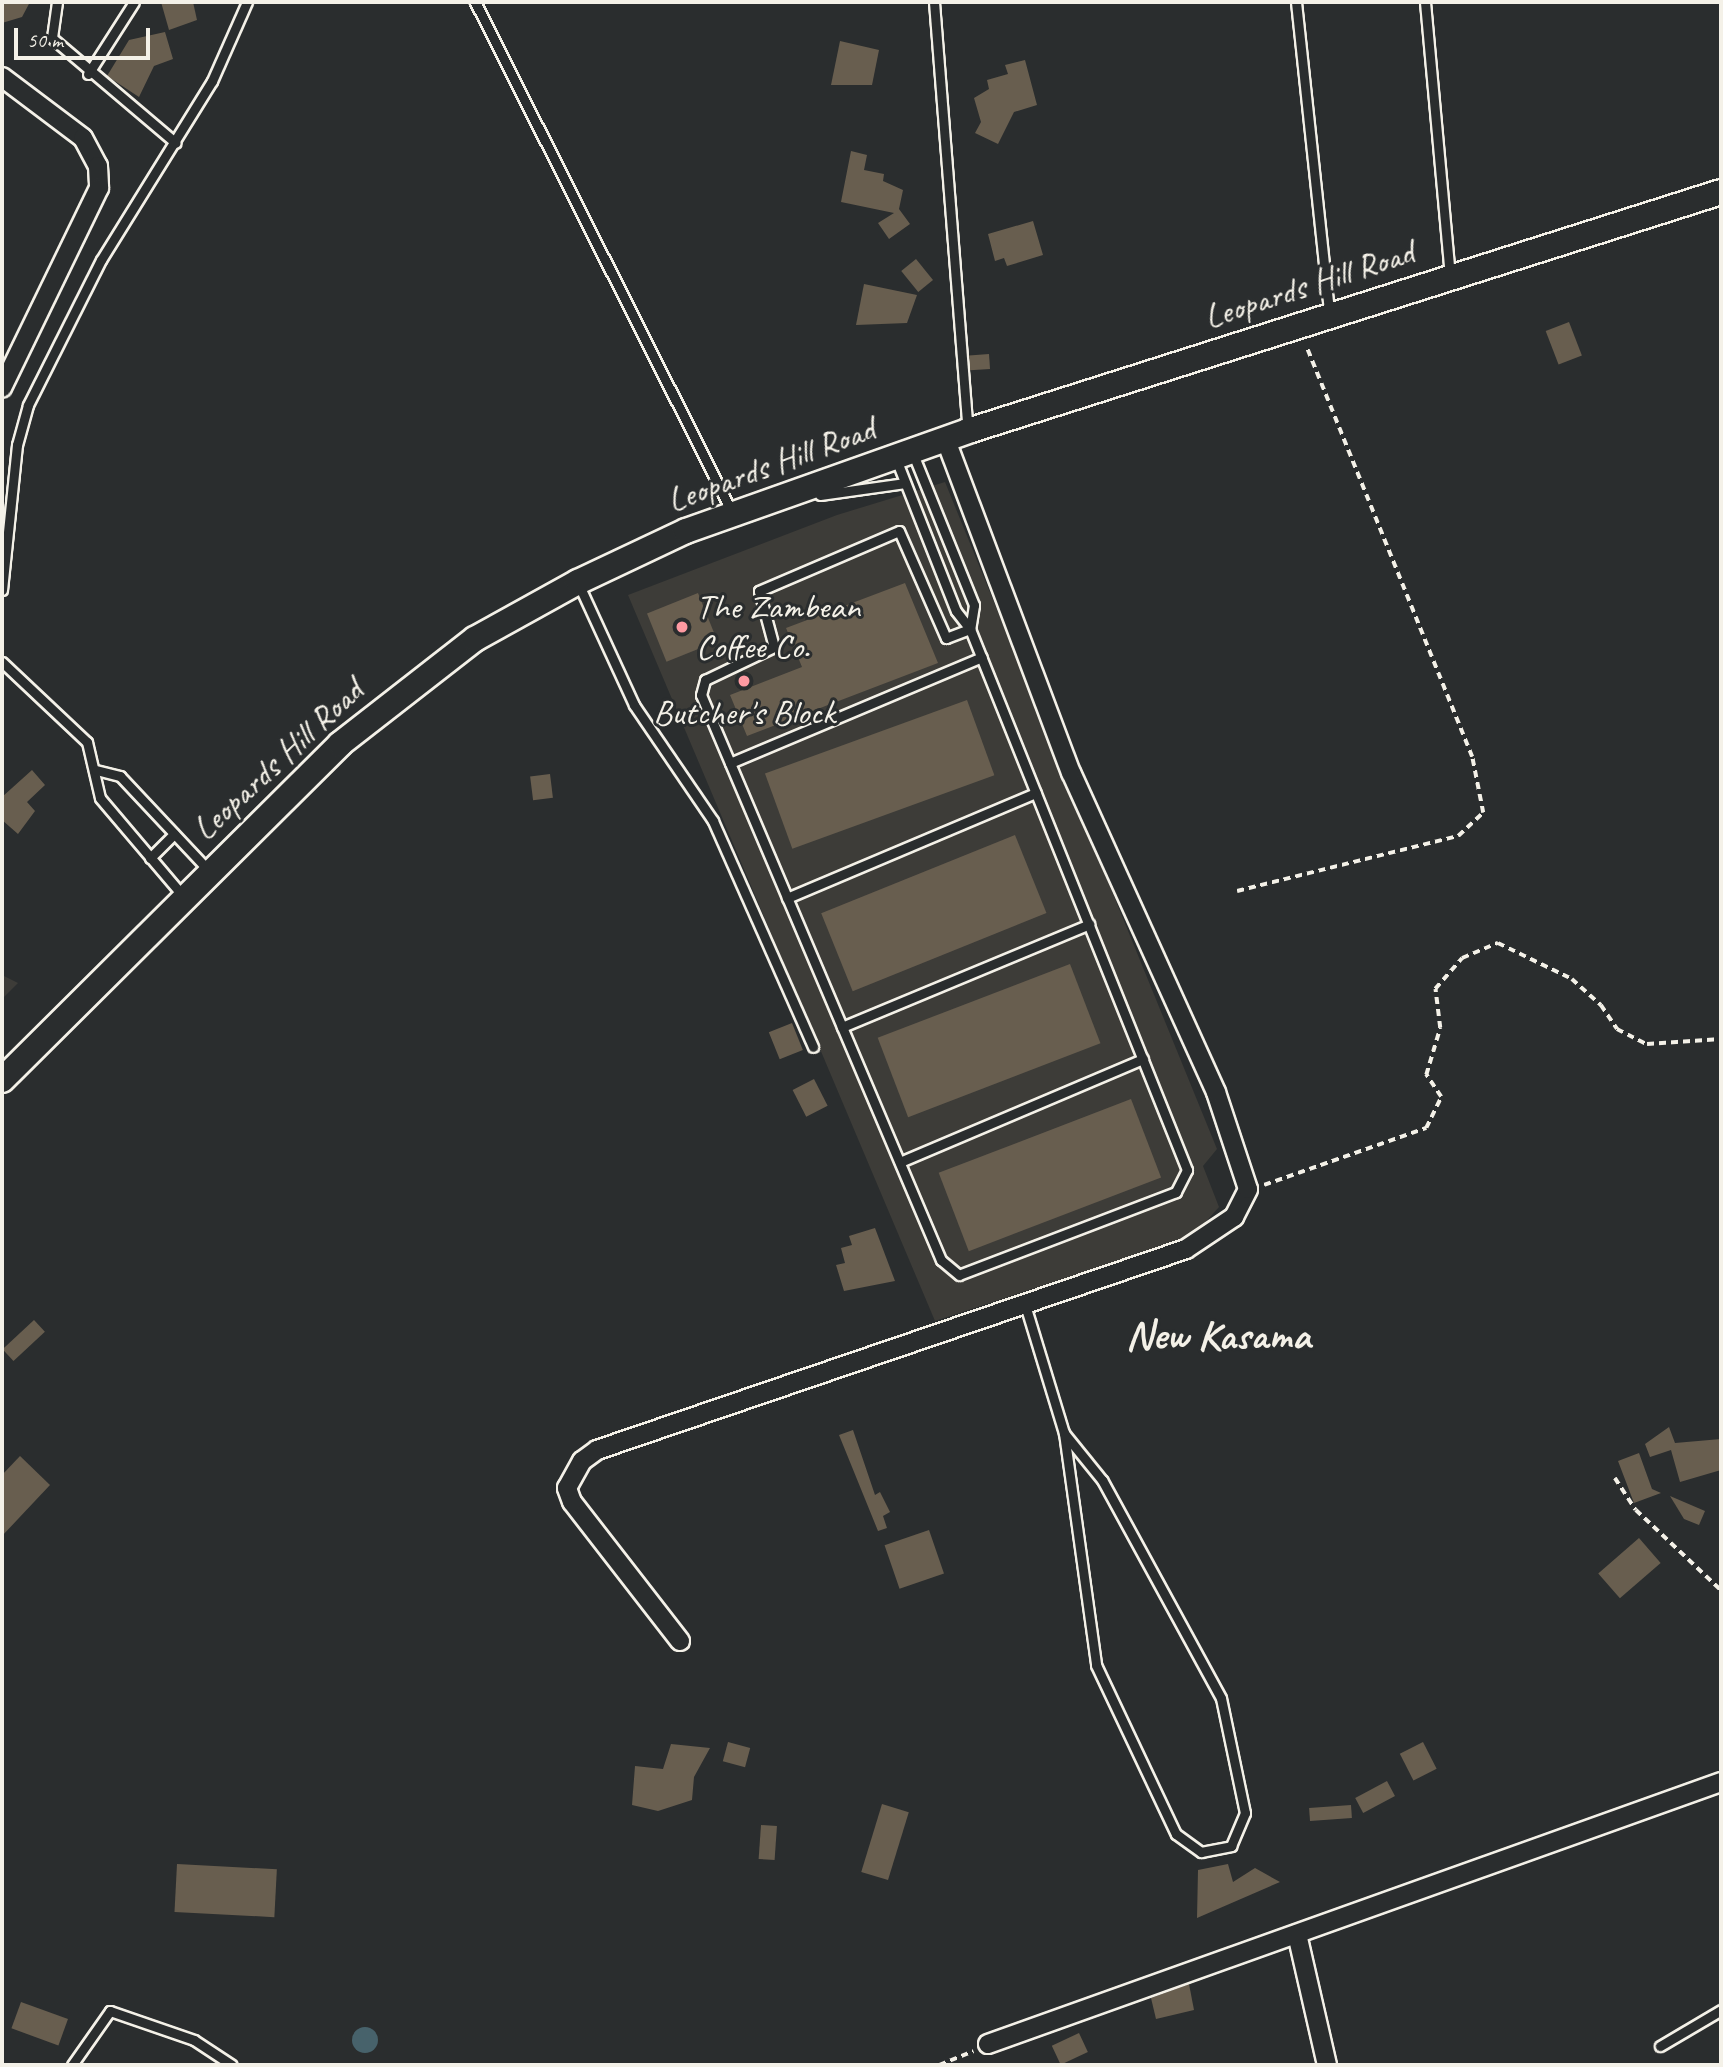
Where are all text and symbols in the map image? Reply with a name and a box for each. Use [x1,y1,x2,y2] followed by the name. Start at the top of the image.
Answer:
[18,14,154,58] scale bar
[27,27,63,53] text: 50 m
[1199,231,1419,339] street label: Leopards Hill Road
[661,408,881,522] street label: Leopards Hill Road
[696,586,858,668] place label: The Zambean Coffee Co.
[674,619,690,635] marker: The Zambean Coffee Co.
[184,670,372,850] street label: Leopards Hill Road
[736,673,752,689] marker: Butcher's Block
[653,692,835,734] place label: Butcher's Block
[1125,1311,1311,1361] district label: New Kasama

